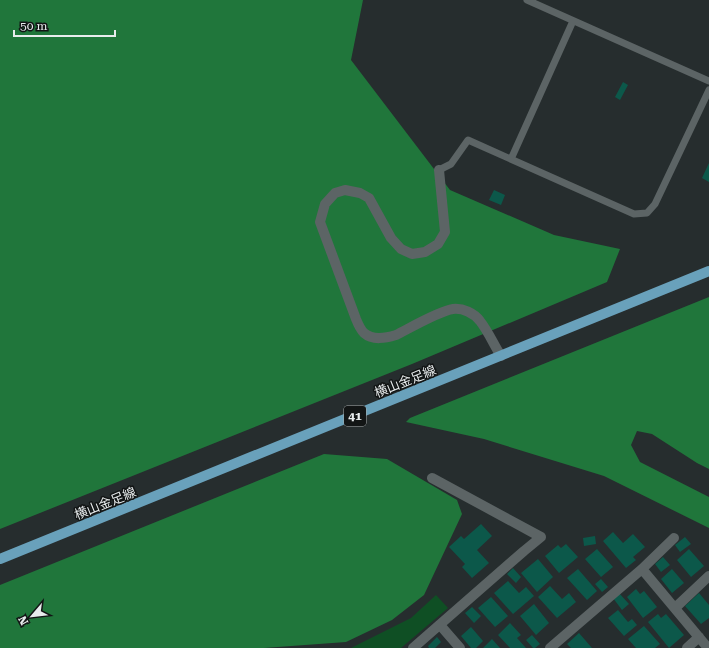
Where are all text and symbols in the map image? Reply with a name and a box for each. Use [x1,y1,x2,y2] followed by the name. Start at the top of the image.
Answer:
[14,12,115,38] scale bar
[20,19,47,33] text: 50 m
[372,362,438,401] street label: 横山金足線
[344,406,366,426] road number: 41
[72,484,138,523] street label: 横山金足線
[12,596,52,636] north arrow
[16,613,31,627] text: N

